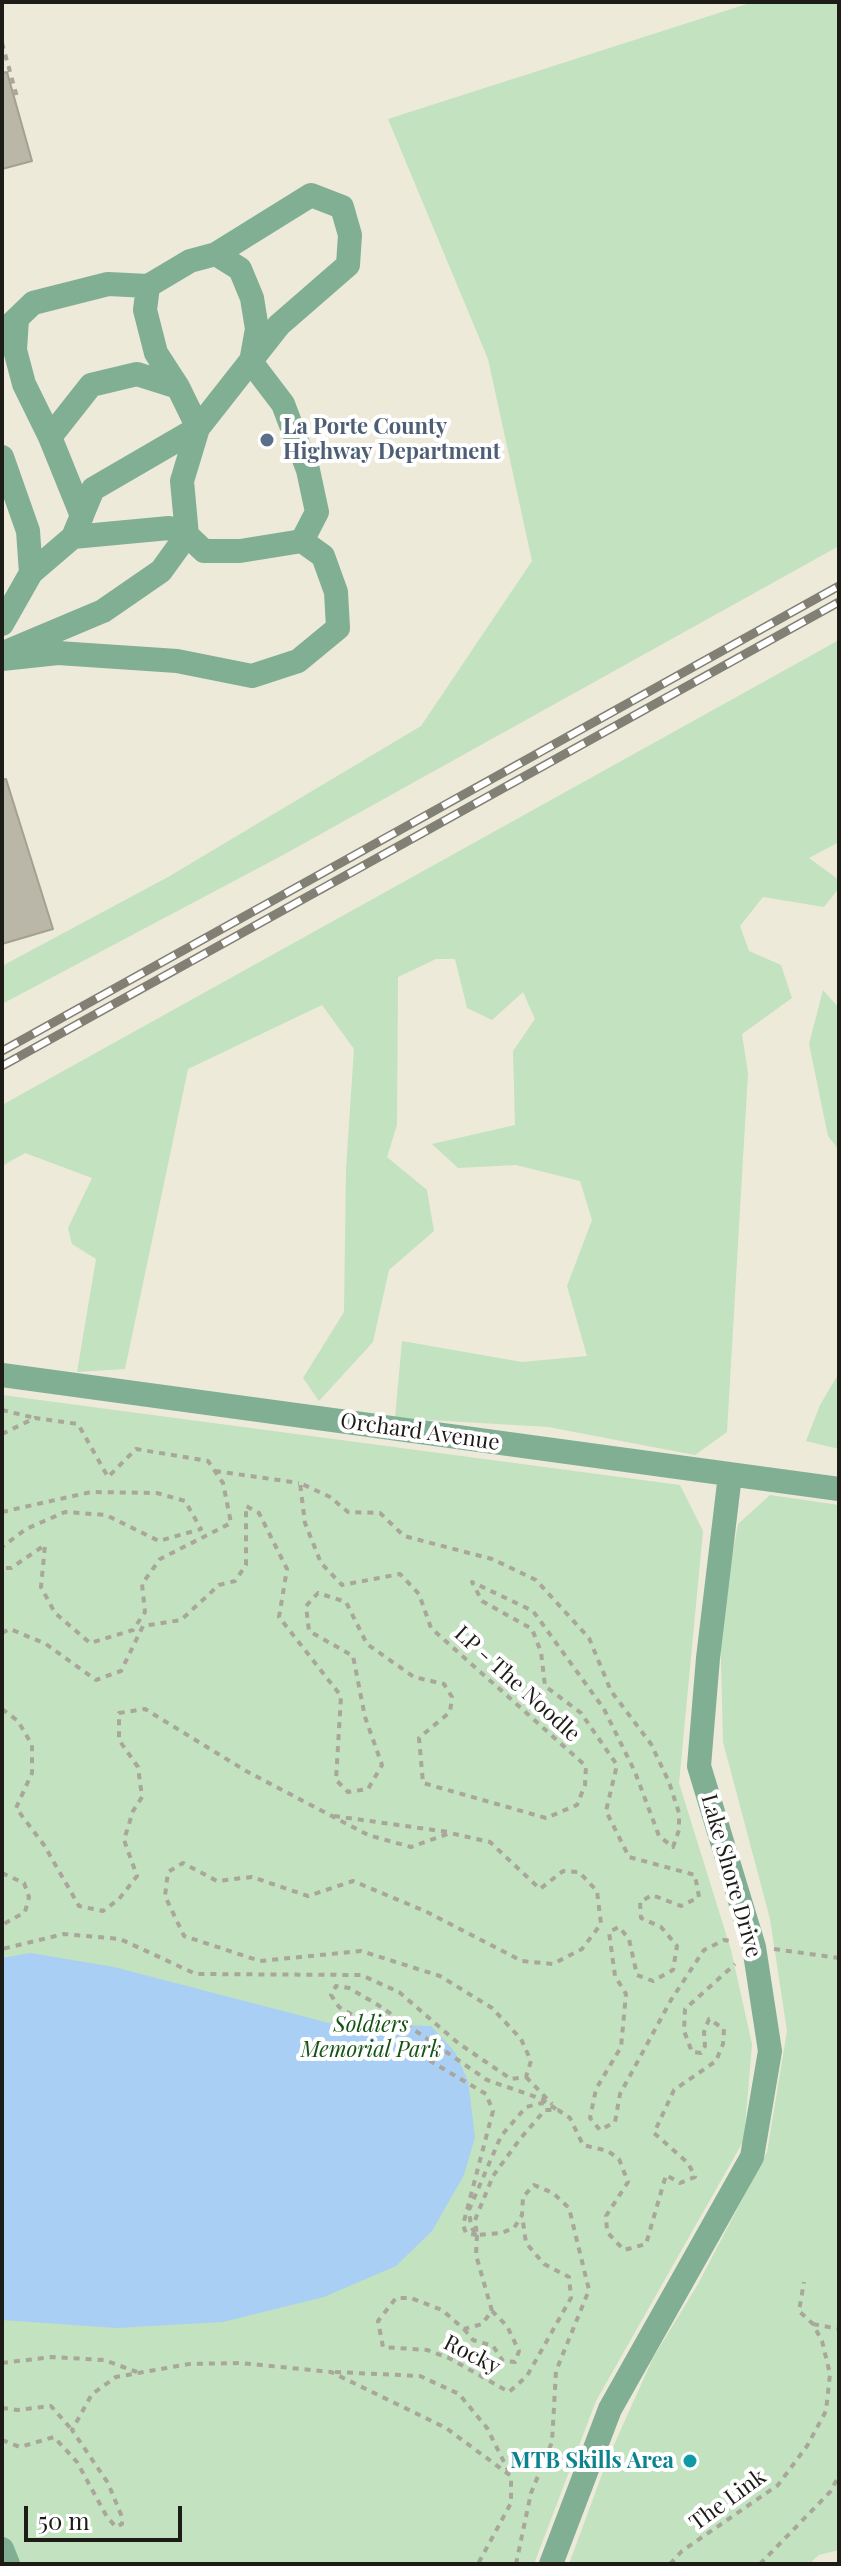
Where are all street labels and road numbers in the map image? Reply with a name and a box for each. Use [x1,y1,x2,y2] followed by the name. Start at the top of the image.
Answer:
[339,1408,501,1456] street label: Orchard Avenue
[449,1621,585,1747] street label: LP - The Noodle
[695,1791,767,1961] street label: Lake Shore Drive
[439,2330,505,2380] street label: Rocky
[685,2464,771,2536] street label: The Link

